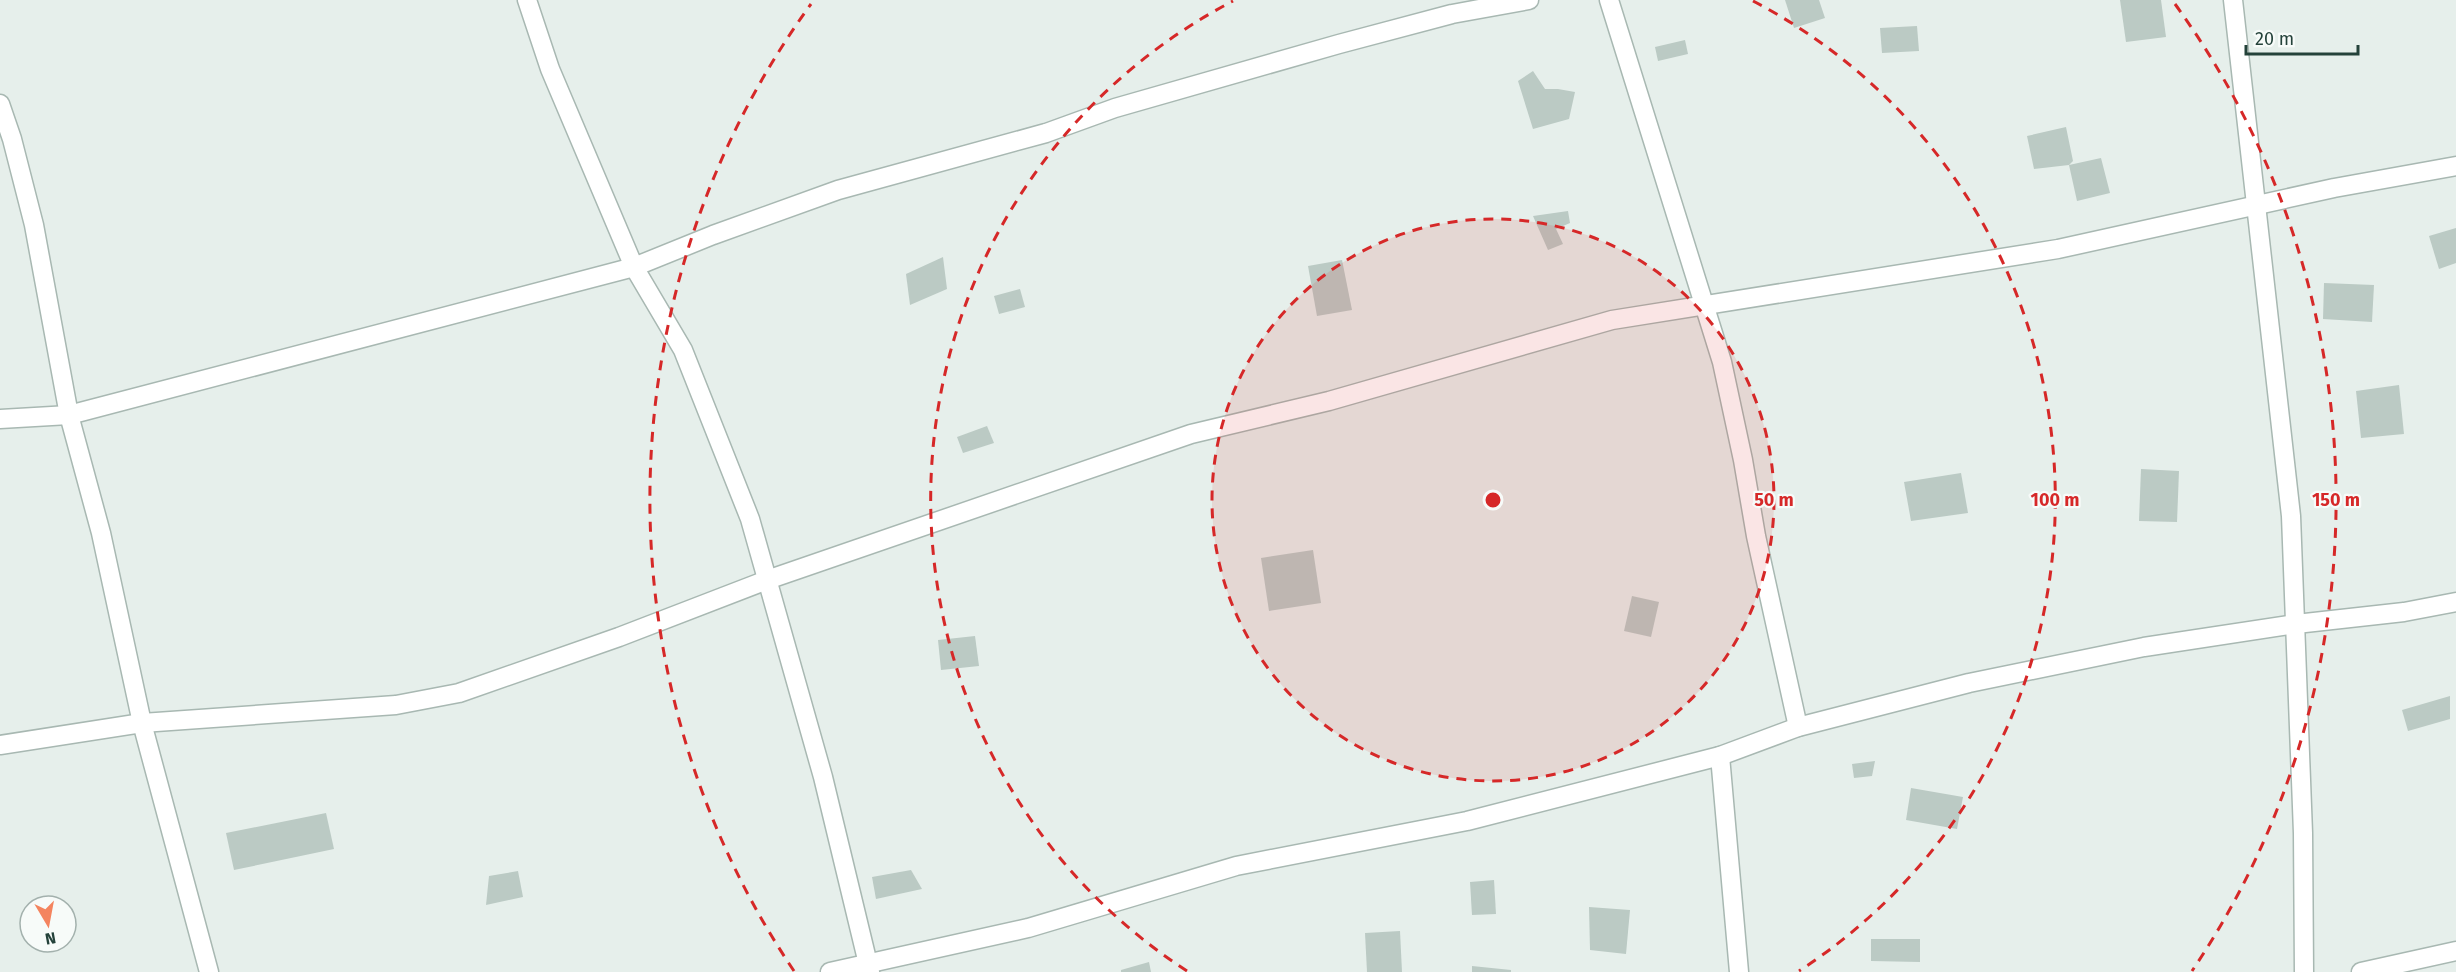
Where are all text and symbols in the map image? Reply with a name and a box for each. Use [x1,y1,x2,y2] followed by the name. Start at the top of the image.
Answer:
[2246,18,2358,56] scale bar
[2255,28,2294,50] text: 20 m
[1754,489,1794,511] text: 50 m
[2031,489,2079,511] text: 100 m
[2312,489,2360,511] text: 150 m
[1483,490,1503,510] centre of rings
[18,894,78,954] north arrow
[44,928,57,949] text: N

